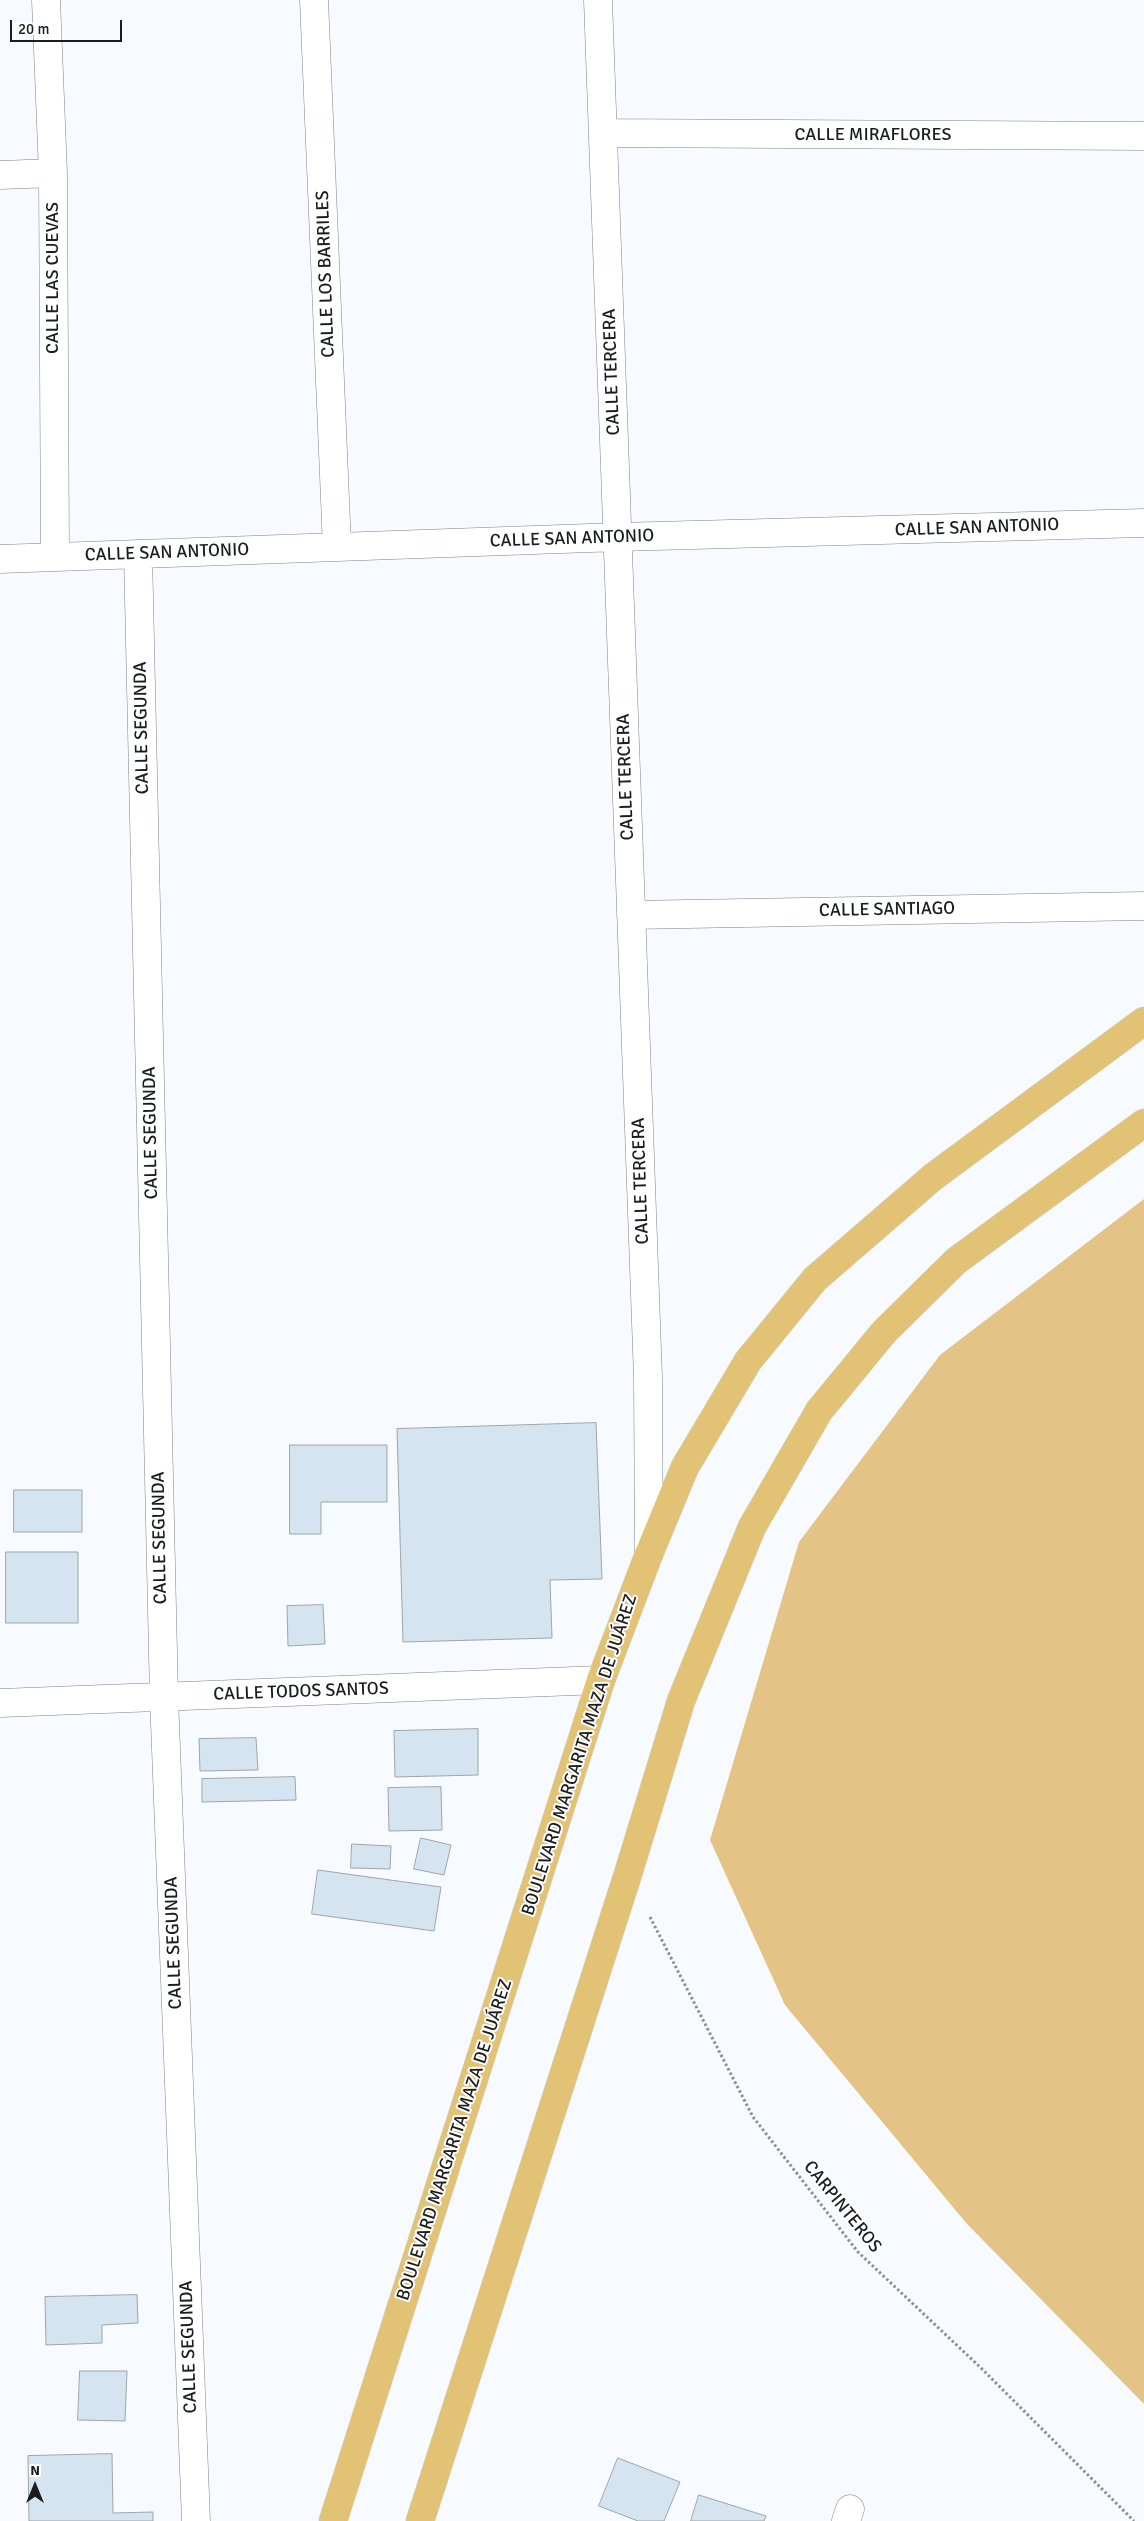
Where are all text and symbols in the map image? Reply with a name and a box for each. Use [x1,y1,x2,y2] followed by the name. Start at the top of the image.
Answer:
[12,10,125,42] scale bar
[18,20,49,38] text: 20 m
[794,124,952,146] street label: CALLE MIRAFLORES
[312,190,340,358] street label: CALLE LOS BARRILES
[42,202,64,354] street label: CALLE LAS CUEVAS
[599,308,625,436] street label: CALLE TERCERA
[894,514,1060,542] street label: CALLE SAN ANTONIO
[489,525,655,553] street label: CALLE SAN ANTONIO
[84,539,250,567] street label: CALLE SAN ANTONIO
[130,661,154,795] street label: CALLE SEGUNDA
[613,713,639,841] street label: CALLE TERCERA
[819,898,955,922] street label: CALLE SANTIAGO
[139,1066,163,1200] street label: CALLE SEGUNDA
[628,1117,654,1245] street label: CALLE TERCERA
[148,1471,172,1605] street label: CALLE SEGUNDA
[518,1592,642,1918] street label: BOULEVARD MARGARITA MAZA DE JUÁREZ
[213,1678,389,1706] street label: CALLE TODOS SANTOS
[161,1876,187,2010] street label: CALLE SEGUNDA
[393,1977,517,2303] street label: BOULEVARD MARGARITA MAZA DE JUÁREZ
[798,2157,886,2257] street label: CARPINTEROS
[176,2280,202,2414] street label: CALLE SEGUNDA
[10,2461,60,2511] north arrow
[30,2462,40,2479] text: N

